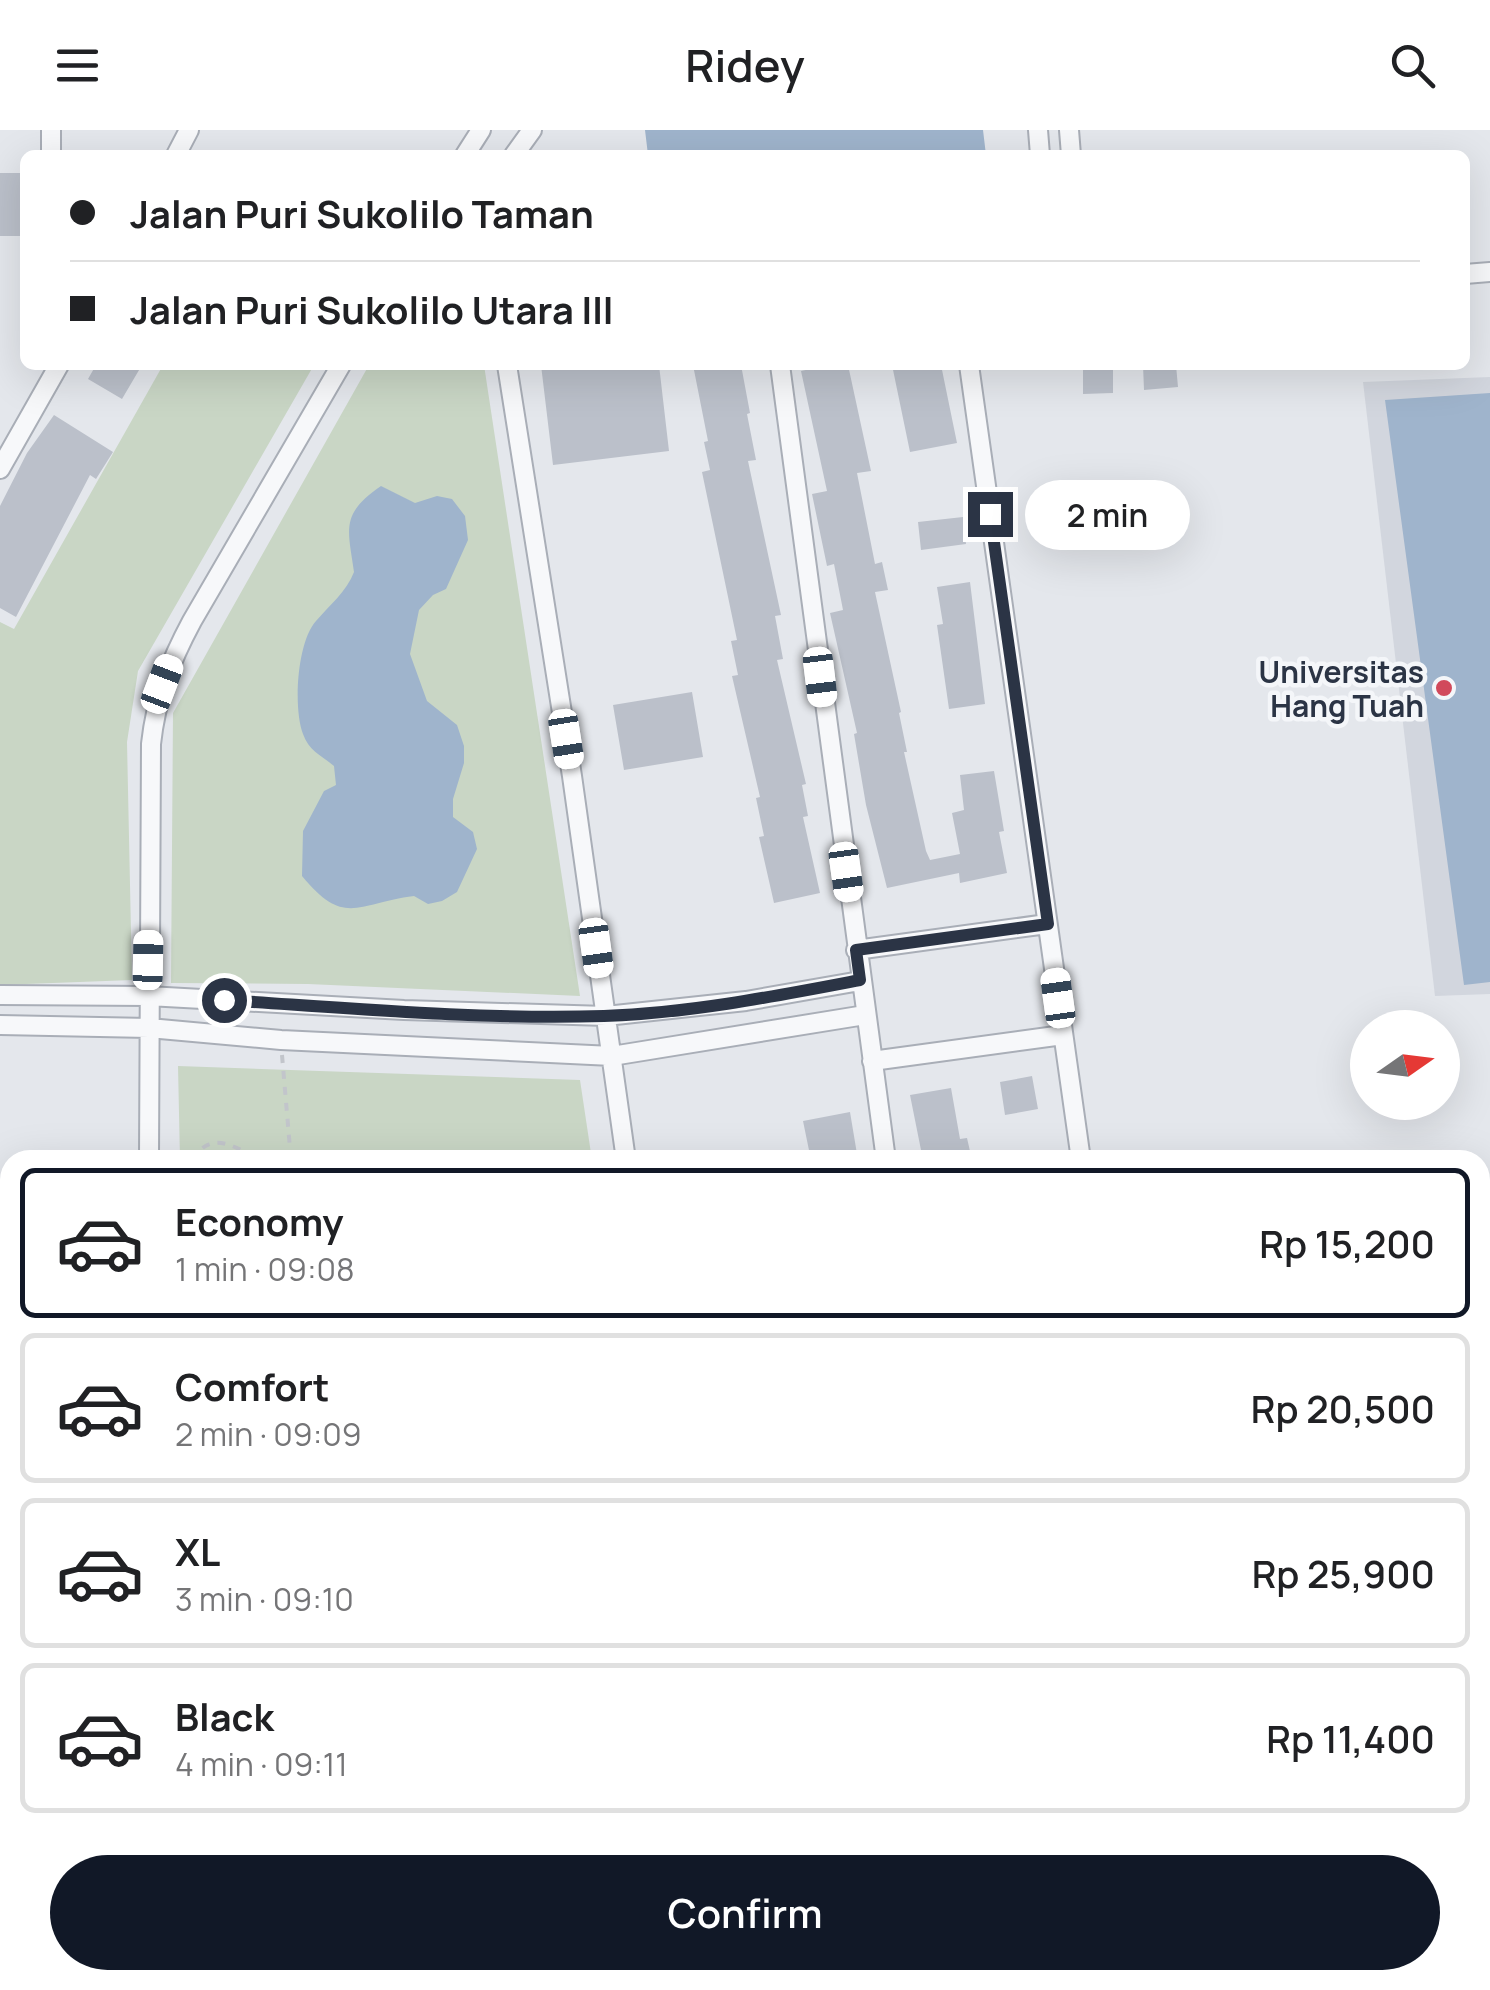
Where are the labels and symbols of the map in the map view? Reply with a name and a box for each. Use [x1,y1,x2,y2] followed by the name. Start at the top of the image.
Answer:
[1025,479,1190,549] callout: 2 min
[968,492,1013,537] route end
[801,645,839,709] car
[137,651,187,717] car
[1259,651,1424,726] place label: Universitas Hang Tuah
[1433,677,1455,699] marker: Universitas Hang Tuah
[546,707,586,771] car
[827,840,865,904] car
[577,916,615,980] car
[132,930,164,990] car
[1039,966,1077,1030] car
[202,978,247,1023] route start
[1350,1010,1460,1120] north arrow

